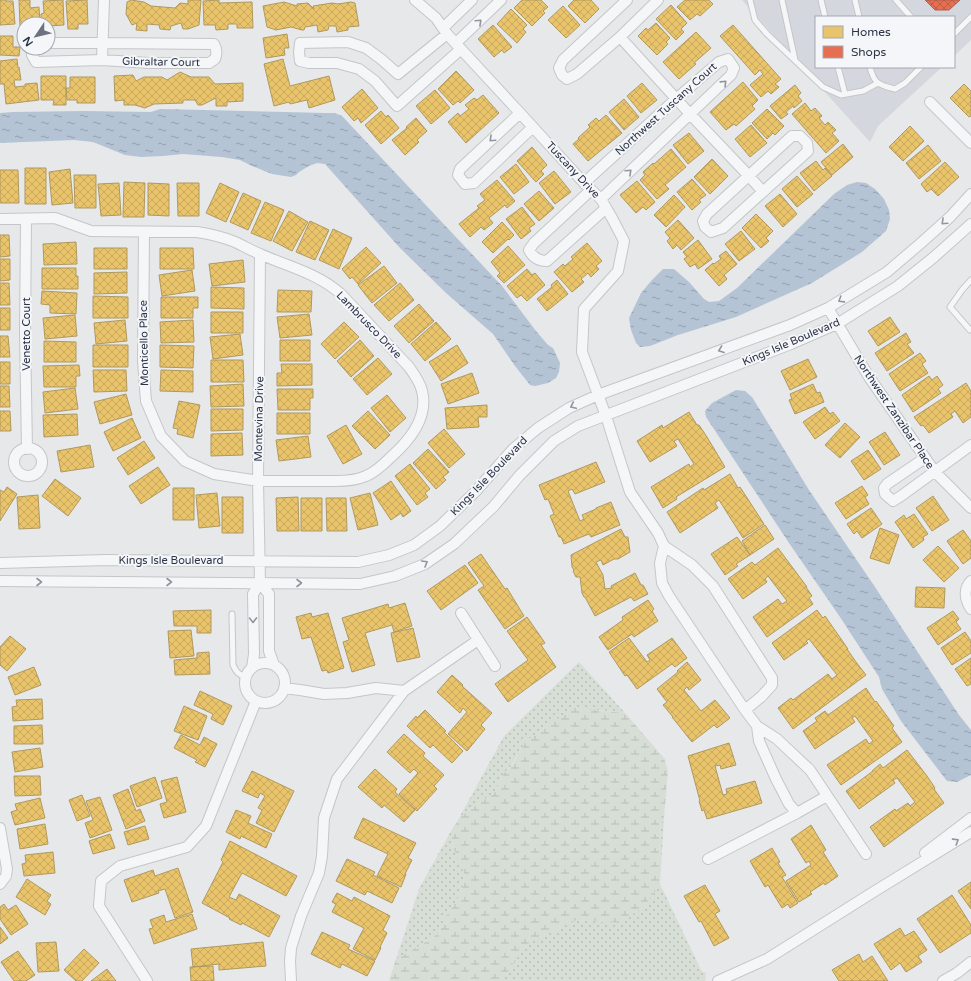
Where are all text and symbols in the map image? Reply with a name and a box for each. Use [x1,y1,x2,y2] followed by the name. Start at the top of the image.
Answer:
[16,16,56,56] north arrow
[815,16,955,68] legend
[474,19,481,26] one-way arrow
[851,25,891,39] text: Homes
[20,34,36,49] text: N
[851,45,886,59] text: Shops
[122,55,200,69] street label: Gibraltar Court
[613,60,719,158] street label: Northwest Tuscany Court
[719,81,726,88] one-way arrow
[489,134,497,142] one-way arrow
[544,139,602,201] street label: Tuscany Drive
[624,169,632,177] one-way arrow
[941,217,949,225] one-way arrow
[334,289,404,361] street label: Lambrusco Drive
[838,296,845,303] one-way arrow
[20,297,33,371] street label: Venetto Court
[137,300,151,386] street label: Monticello Place
[740,316,842,368] street label: Kings Isle Boulevard
[717,346,724,354] one-way arrow
[851,353,937,471] street label: Northwest Zanzibar Place
[252,376,266,462] street label: Montevina Drive
[570,401,578,409] one-way arrow
[448,434,530,518] street label: Kings Isle Boulevard
[119,554,223,567] street label: Kings Isle Boulevard
[421,561,428,568] one-way arrow
[36,577,42,586] one-way arrow
[166,578,172,586] one-way arrow
[296,579,302,587] one-way arrow
[249,617,258,623] one-way arrow
[952,838,959,846] one-way arrow

